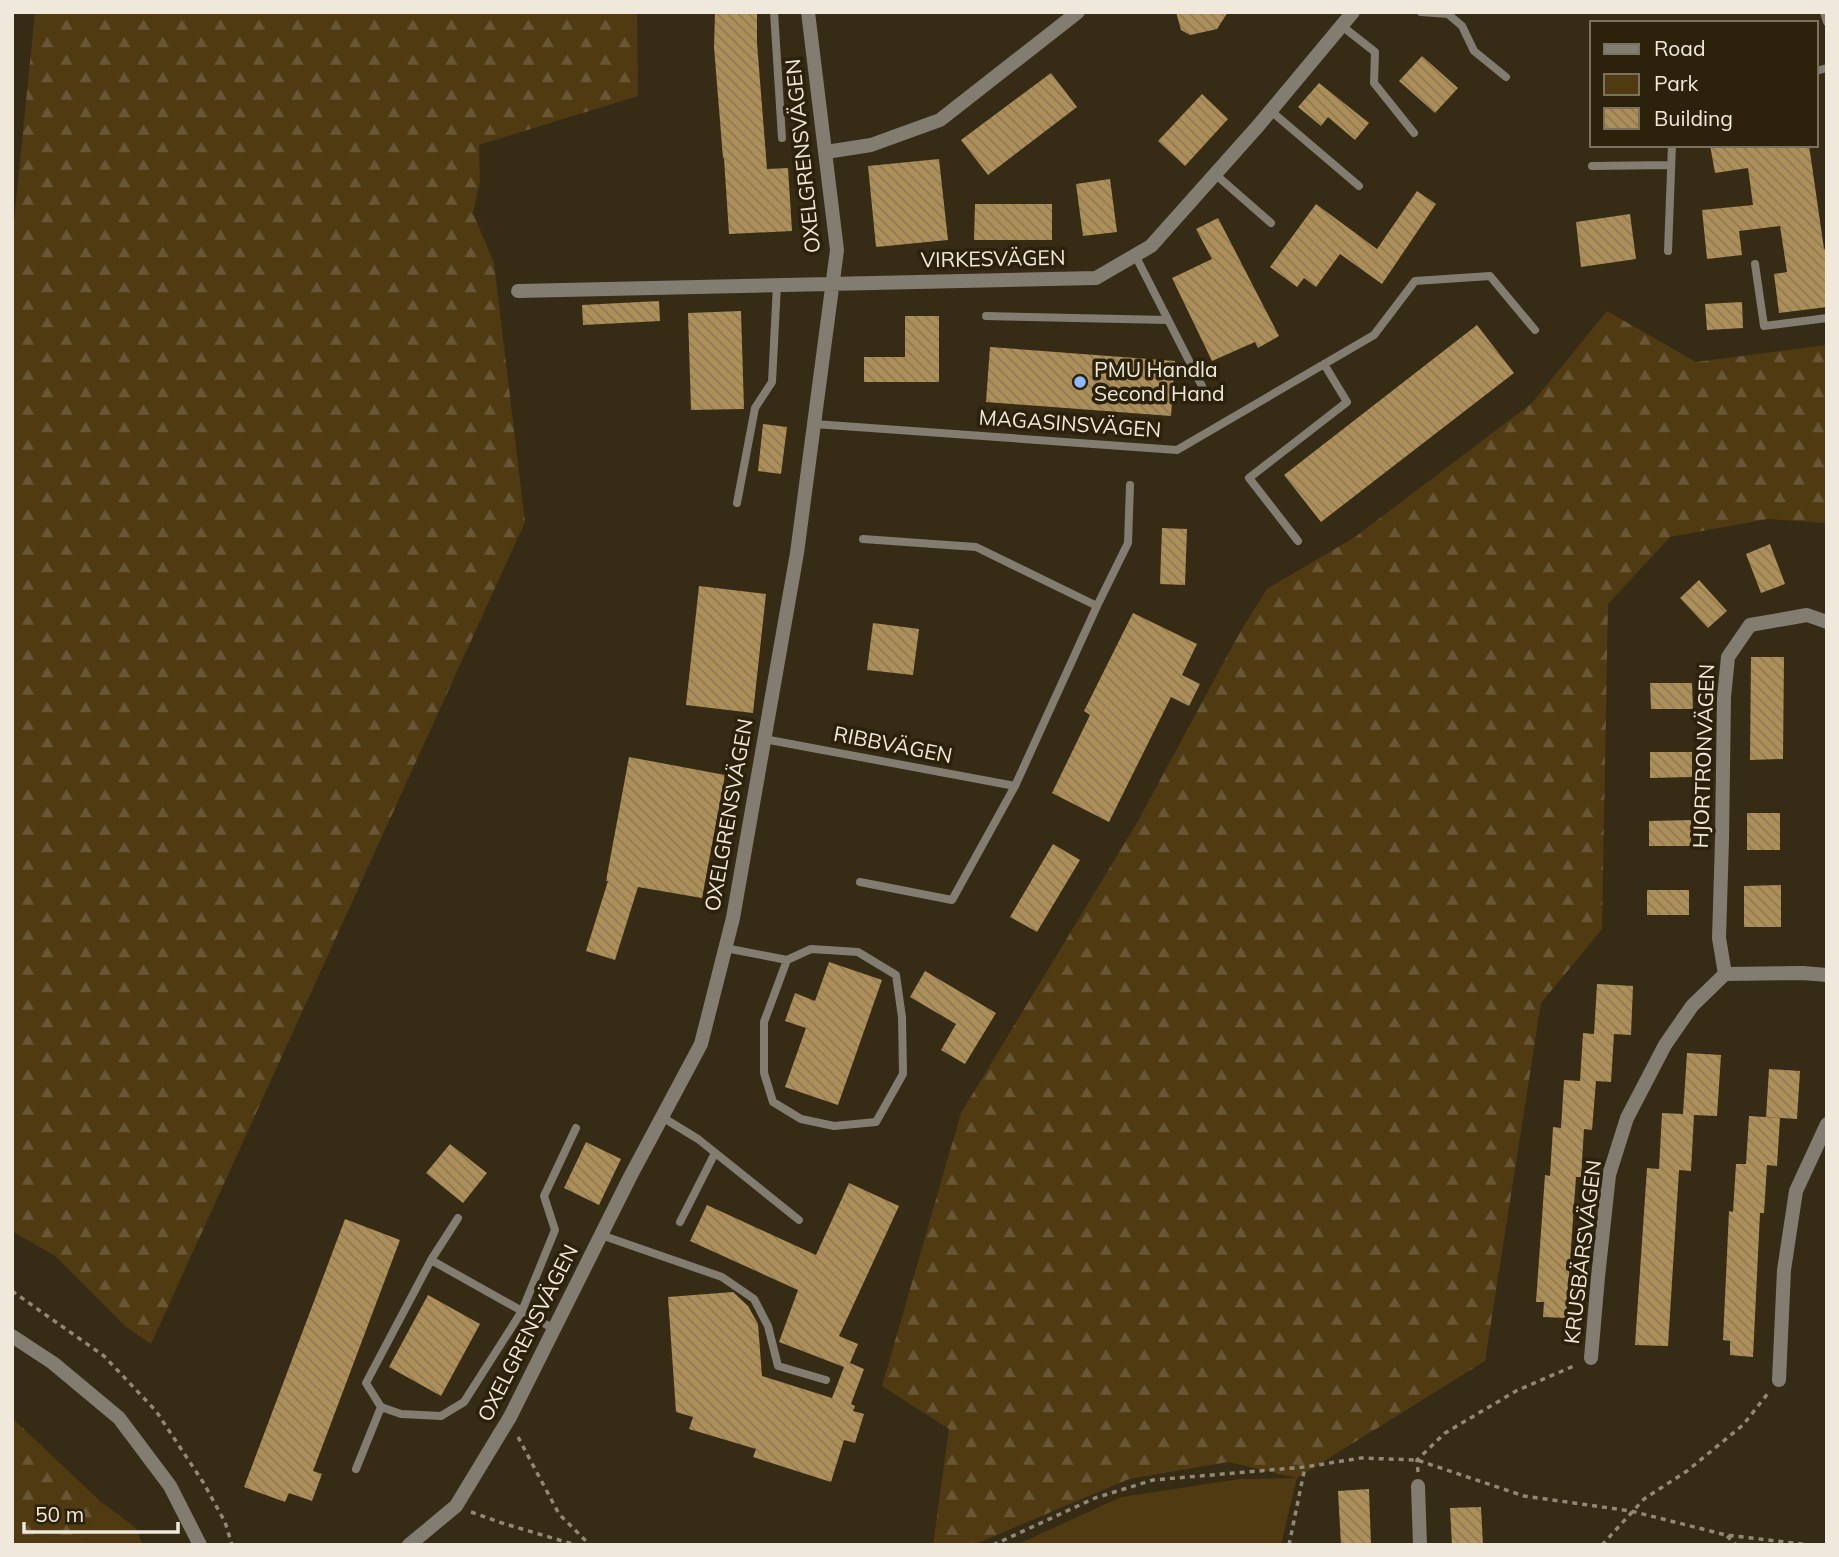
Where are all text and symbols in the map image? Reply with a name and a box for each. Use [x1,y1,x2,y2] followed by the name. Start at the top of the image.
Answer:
[1590,21,1818,147] legend
[1654,35,1705,61] text: Road
[779,58,825,255] street label: OXELGRENSVÄGEN
[1654,70,1698,96] text: Park
[1654,105,1733,131] text: Building
[920,244,1066,272] street label: VIRKESVÄGEN
[1094,356,1225,406] place label: PMU Handla Second Hand
[1072,374,1088,390] marker: PMU Handla Second Hand
[978,404,1162,442] street label: MAGASINSVÄGEN
[1687,663,1719,849] street label: HJORTRONVÄGEN
[698,716,758,913] street label: OXELGRENSVÄGEN
[832,720,955,768] street label: RIBBVÄGEN
[1558,1158,1606,1345] street label: KRUSBÄRSVÄGEN
[471,1240,583,1425] street label: OXELGRENSVÄGEN
[24,1490,178,1534] scale bar
[35,1501,84,1527] text: 50 m

